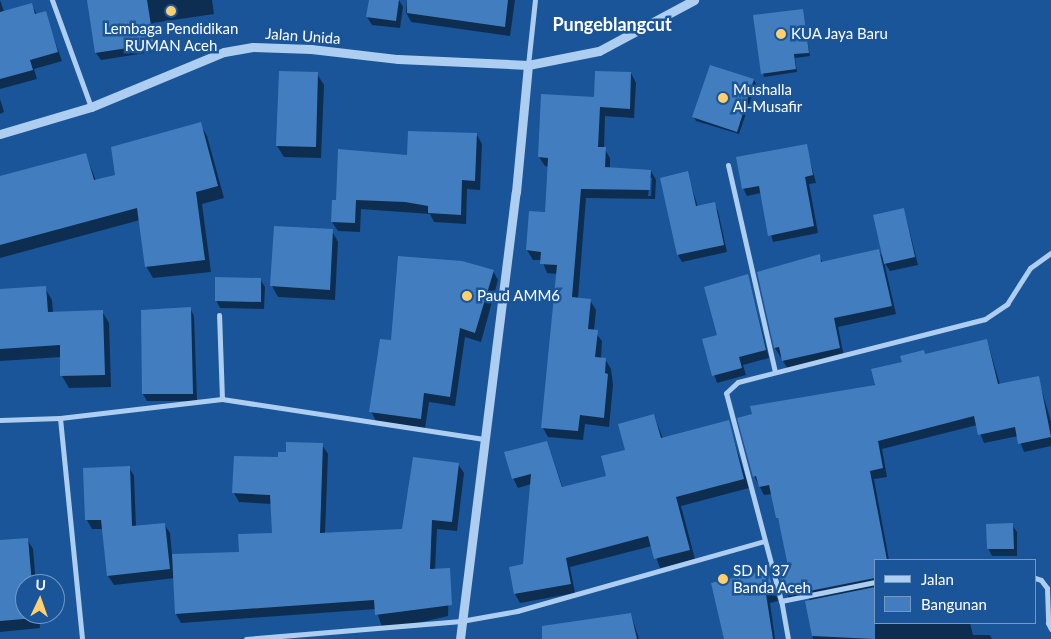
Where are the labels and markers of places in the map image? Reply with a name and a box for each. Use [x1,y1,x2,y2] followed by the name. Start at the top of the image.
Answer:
[165,5,177,17] marker: Lembaga Pendidikan RUMAN Aceh
[104,19,238,54] place label: Lembaga Pendidikan RUMAN Aceh
[791,25,889,43] place label: KUA Jaya Baru
[775,28,787,40] marker: KUA Jaya Baru
[733,80,802,115] place label: Mushalla Al-Musafir
[717,92,729,104] marker: Mushalla Al-Musafir
[477,287,561,305] place label: Paud AMM6
[461,290,473,302] marker: Paud AMM6
[733,561,811,596] place label: SD N 37 Banda Aceh
[717,573,729,585] marker: SD N 37 Banda Aceh

